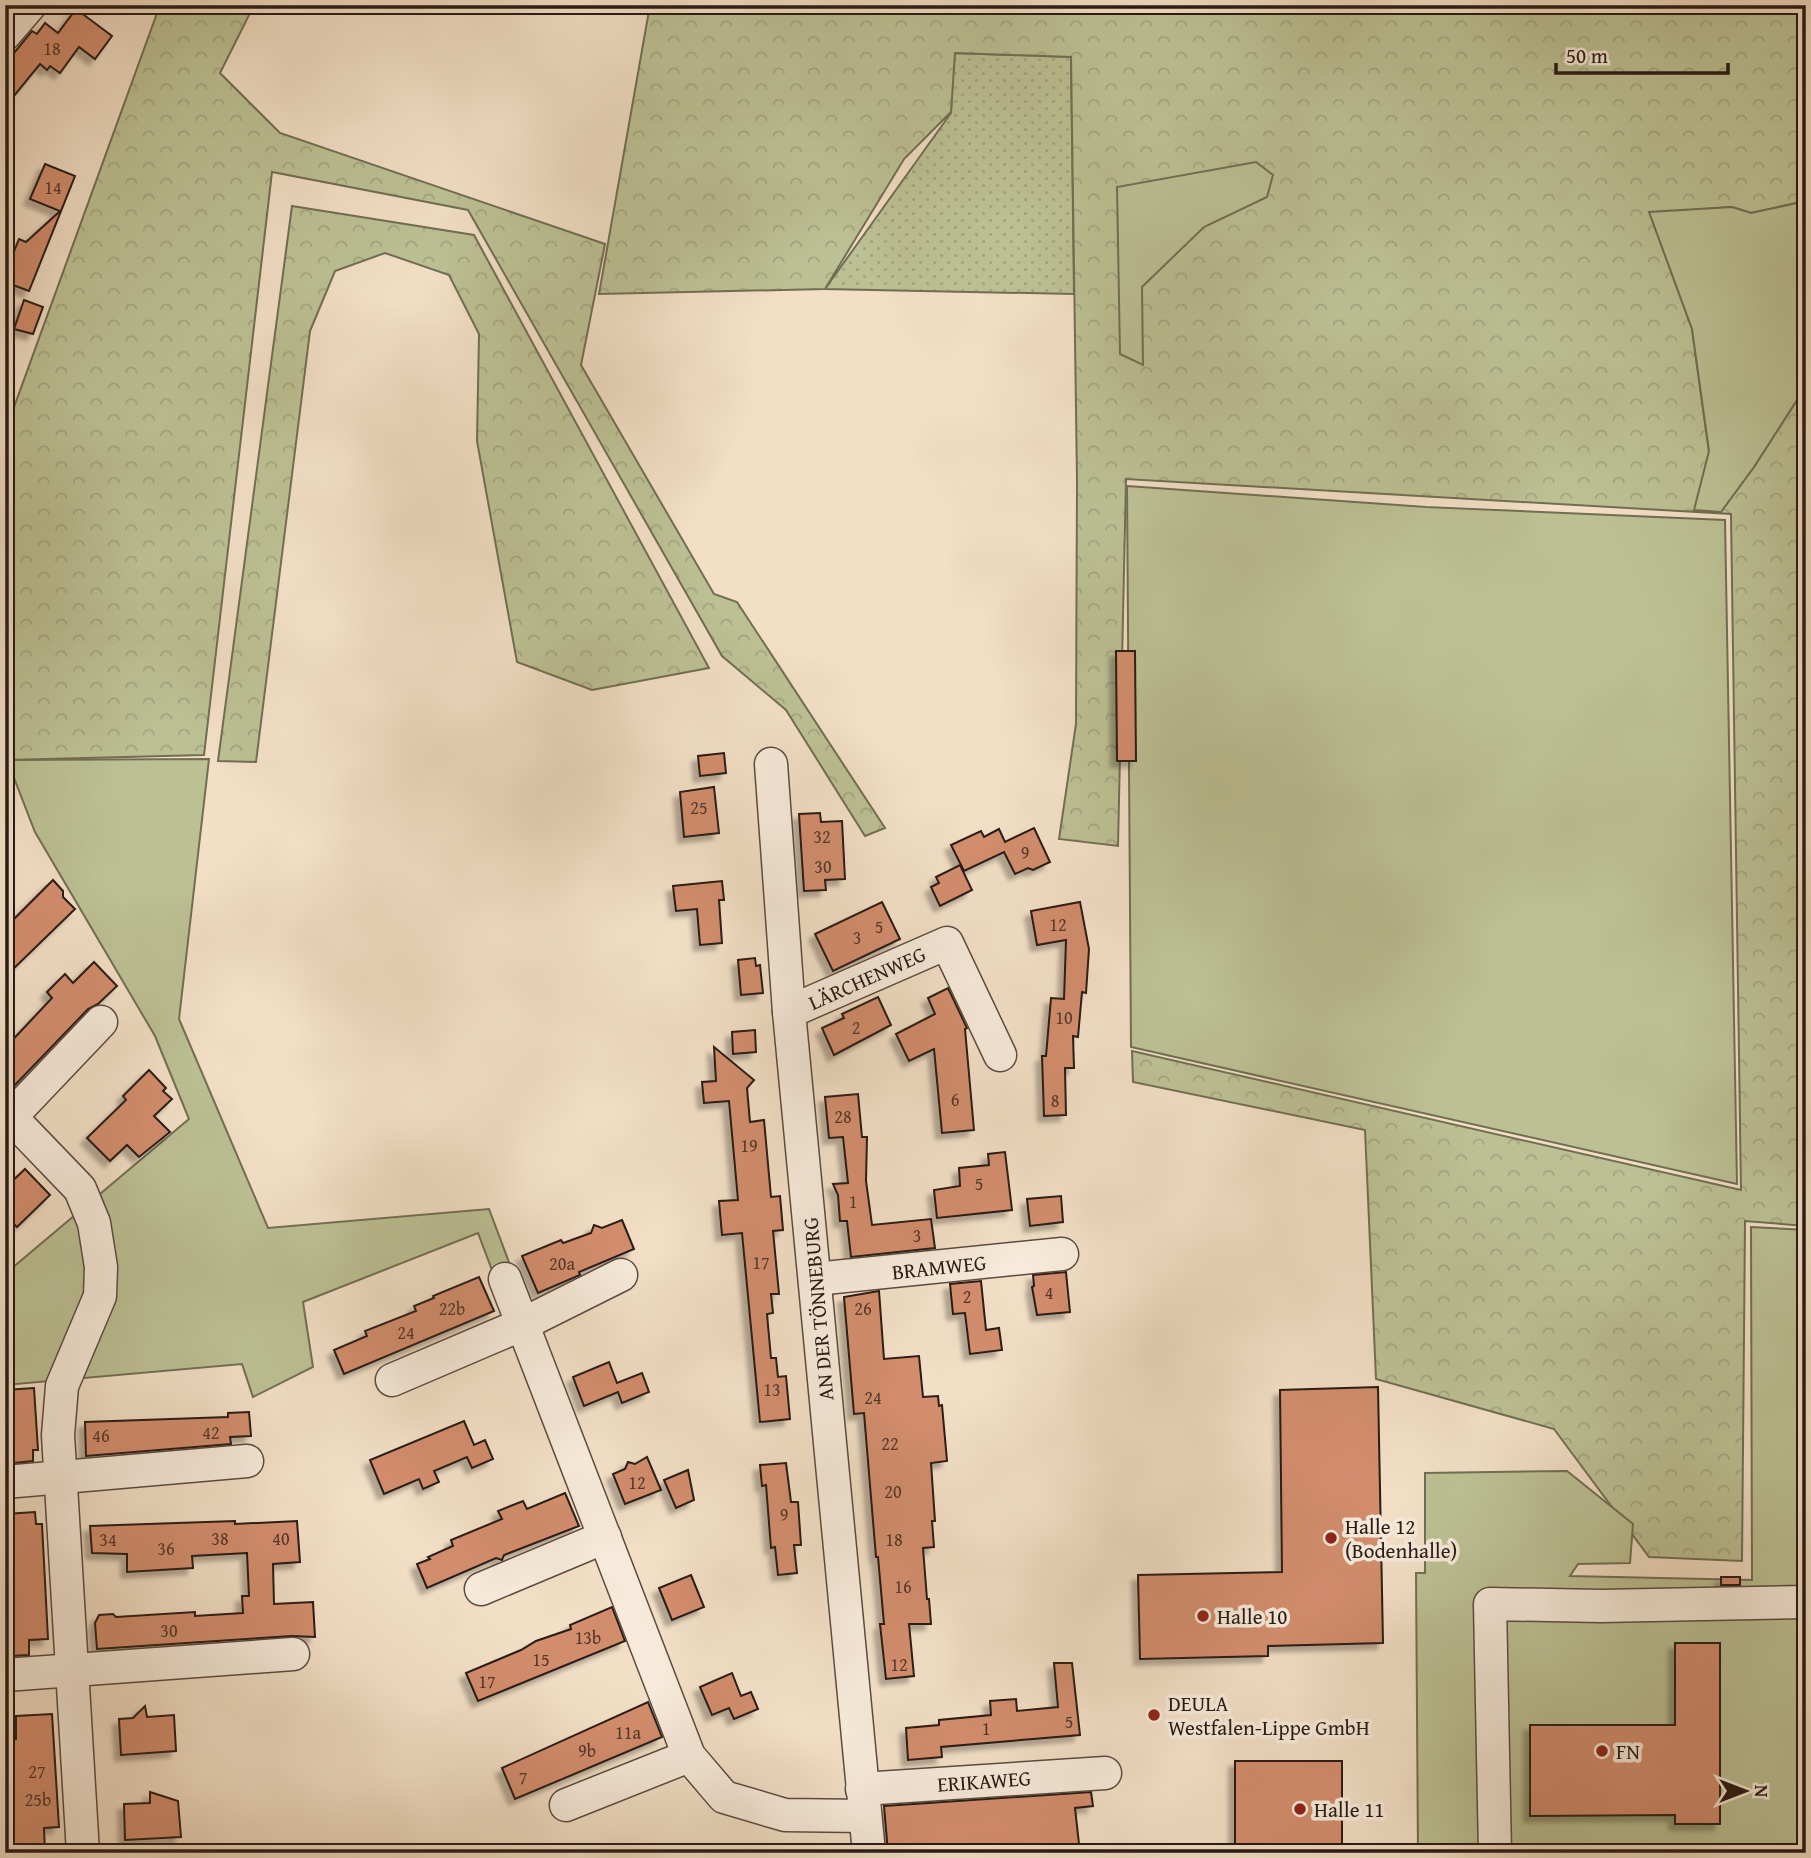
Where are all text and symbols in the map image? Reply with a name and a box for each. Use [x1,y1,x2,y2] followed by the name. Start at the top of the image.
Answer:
[1556,32,1727,76] scale bar
[43,35,61,62] house number: 18
[1566,40,1608,71] text: 50 m
[44,174,62,201] house number: 14
[690,794,708,821] house number: 25
[813,823,831,850] house number: 32
[1021,839,1029,866] house number: 9
[814,853,832,880] house number: 30
[1049,911,1067,938] house number: 12
[875,913,883,940] house number: 5
[853,924,861,951] house number: 3
[803,938,931,1018] street label: LÄRCHENWEG
[1055,1004,1073,1031] house number: 10
[852,1014,860,1041] house number: 2
[951,1086,959,1113] house number: 6
[1051,1087,1059,1114] house number: 8
[834,1103,852,1130] house number: 28
[740,1132,758,1159] house number: 19
[975,1170,983,1197] house number: 5
[849,1188,857,1215] house number: 1
[795,1216,841,1402] street label: AN DER TÖNNEBURG
[913,1222,921,1249] house number: 3
[890,1247,988,1287] street label: BRAMWEG
[752,1249,770,1276] house number: 17
[549,1250,575,1277] house number: 20a
[1045,1279,1053,1306] house number: 4
[963,1283,971,1310] house number: 2
[439,1295,465,1322] house number: 22b
[854,1295,872,1322] house number: 26
[397,1319,415,1346] house number: 24
[763,1376,781,1403] house number: 13
[864,1384,882,1411] house number: 24
[202,1419,220,1446] house number: 42
[92,1422,110,1449] house number: 46
[881,1430,899,1457] house number: 22
[628,1469,646,1496] house number: 12
[884,1478,902,1505] house number: 20
[780,1501,788,1528] house number: 9
[1345,1511,1457,1566] place label: Halle 12 (Bodenhalle)
[211,1525,229,1552] house number: 38
[272,1525,290,1552] house number: 40
[99,1526,117,1553] house number: 34
[885,1526,903,1553] house number: 18
[1323,1530,1339,1546] marker: Halle 12 (Bodenhalle)
[157,1535,175,1562] house number: 36
[894,1573,912,1600] house number: 16
[1217,1601,1287,1632] place label: Halle 10
[1195,1608,1211,1624] marker: Halle 10
[160,1617,178,1644] house number: 30
[575,1624,601,1651] house number: 13b
[532,1646,550,1673] house number: 15
[890,1651,908,1678] house number: 12
[478,1668,496,1695] house number: 17
[1168,1688,1370,1743] place label: DEULA Westfalen-Lippe GmbH
[1146,1707,1162,1723] marker: DEULA Westfalen-Lippe GmbH
[1065,1708,1073,1735] house number: 5
[982,1715,990,1742] house number: 1
[615,1719,641,1746] house number: 11a
[1616,1736,1640,1767] place label: FN
[578,1737,596,1764] house number: 9b
[1594,1743,1610,1759] marker: FN
[1710,1756,1780,1826] north arrow
[28,1758,46,1785] house number: 27
[936,1762,1032,1800] street label: ERIKAWEG
[519,1764,527,1791] house number: 7
[1748,1785,1776,1798] text: N
[25,1786,51,1813] house number: 25b
[1314,1794,1384,1825] place label: Halle 11
[1292,1801,1308,1817] marker: Halle 11

